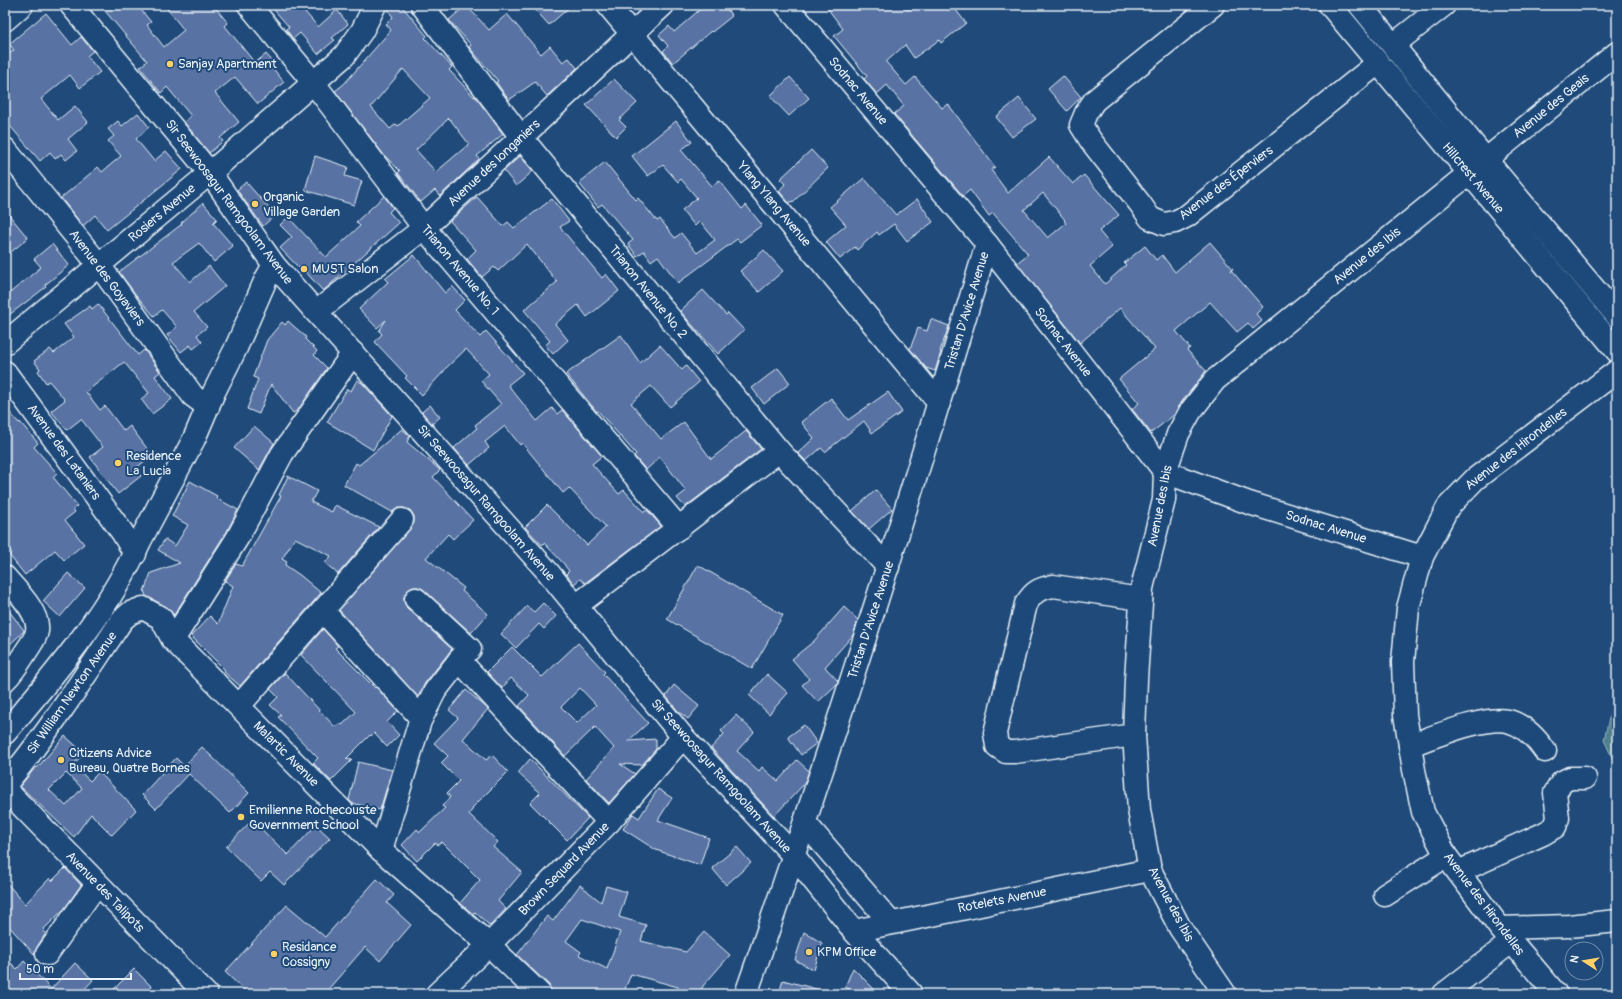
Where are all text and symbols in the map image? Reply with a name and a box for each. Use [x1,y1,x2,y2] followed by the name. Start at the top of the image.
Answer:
[825,54,891,129] street label: Sodnac Avenue
[178,56,277,72] place label: Sanjay Apartment
[165,59,175,69] marker: Sanjay Apartment
[1510,70,1593,142] street label: Avenue des Geais
[445,116,544,210] street label: Avenue des longaniers
[162,117,297,288] street label: Sir Seewoosagur Ramgoolam Avenue
[1439,139,1508,217] street label: Hillcrest Avenue
[1176,142,1276,224] street label: Avenue des Éperviers
[733,157,815,250] street label: Ylang Ylang Avenue
[125,180,199,246] street label: Rosiers Avenue
[263,189,340,220] place label: Organic Village Garden
[250,199,260,209] marker: Organic Village Garden
[417,221,503,319] street label: Trianon Avenue No. 1
[1330,224,1404,288] street label: Avenue des Ibis
[66,227,149,330] street label: Avenue des Goyaviers
[605,242,691,342] street label: Trianon Avenue No. 2
[941,249,993,372] street label: Tristan D'Avice Avenue
[312,261,379,277] place label: MUST Salon
[299,264,309,274] marker: MUST Salon
[1031,304,1095,380] street label: Sodnac Avenue
[24,401,104,503] street label: Avenue des Lataniers
[1462,404,1570,494] street label: Avenue des Hirondelles
[414,422,559,585] street label: Sir Seewoosagur Ramgoolam Avenue
[126,448,182,479] place label: Residence La Lucia
[113,458,123,468] marker: Residence La Lucia
[1144,464,1176,548] street label: Avenue des Ibis
[1284,507,1369,547] street label: Sodnac Avenue
[844,558,898,681] street label: Tristan D'Avice Avenue
[24,628,121,757] street label: Sir William Newton Avenue
[647,696,795,857] street label: Sir Seewoosagur Ramgoolam Avenue
[250,718,323,791] street label: Malartic Avenue
[69,745,190,776] place label: Citizens Advice Bureau, Quatre Bornes
[56,755,66,765] marker: Citizens Advice Bureau, Quatre Bornes
[249,802,377,833] place label: Emilienne Rochecouste Government School
[236,812,246,822] marker: Emilienne Rochecouste Government School
[515,819,613,919] street label: Brown Sequard Avenue
[62,848,148,936] street label: Avenue des Talipots
[1440,849,1528,959] street label: Avenue des Hirondelles
[1145,864,1198,944] street label: Avenue des Ibis
[957,883,1048,916] street label: Rotelets Avenue
[282,939,337,970] place label: Residance Cossigny
[1564,941,1604,981] north arrow
[817,944,877,960] place label: KPM Office
[804,947,814,957] marker: KPM Office
[269,949,279,959] marker: Residance Cossigny
[1568,953,1582,964] text: N
[20,955,131,981] scale bar
[26,962,54,977] text: 50 m

